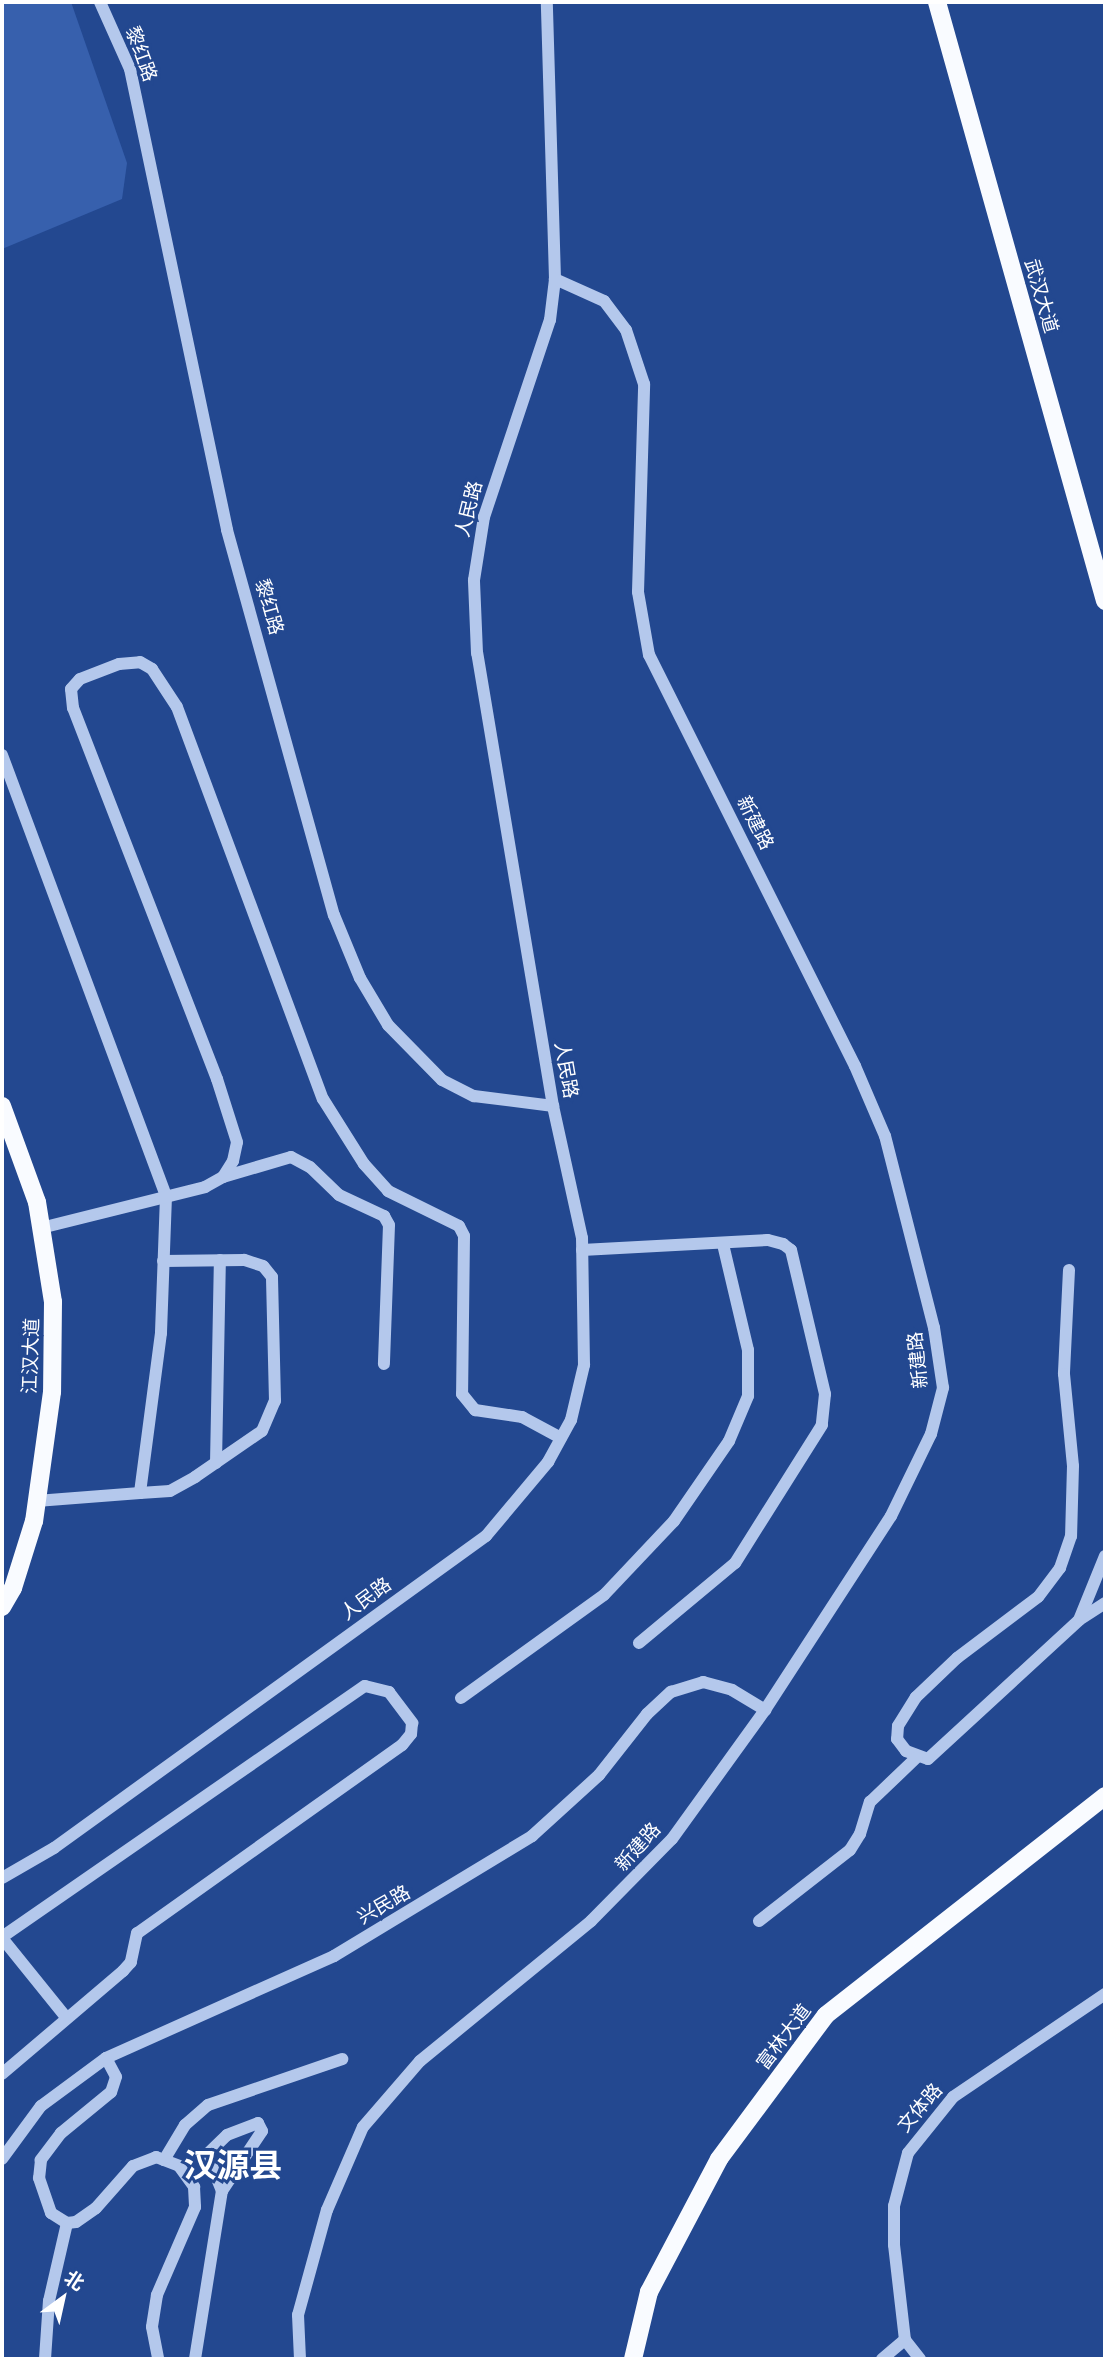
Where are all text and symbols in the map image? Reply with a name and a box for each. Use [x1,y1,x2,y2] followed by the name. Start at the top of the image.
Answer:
[121,23,161,85] street label: 黎红路
[1020,256,1062,336] street label: 武汉大道
[451,479,487,539] street label: 人民路
[250,576,288,638] street label: 黎红路
[732,792,778,854] street label: 新建路
[550,1040,582,1100] street label: 人民路
[18,1318,44,1394] street label: 江汉大道
[904,1330,932,1390] street label: 新建路
[336,1573,396,1625] street label: 人民路
[610,1818,666,1876] street label: 新建路
[354,1881,414,1929] street label: 兴民路
[752,2000,816,2074] street label: 富林大道
[893,2079,947,2137] street label: 文体路
[184,2145,282,2185] district label: 汉源县
[28,2263,98,2333] north arrow
[59,2264,89,2296] text: 北

